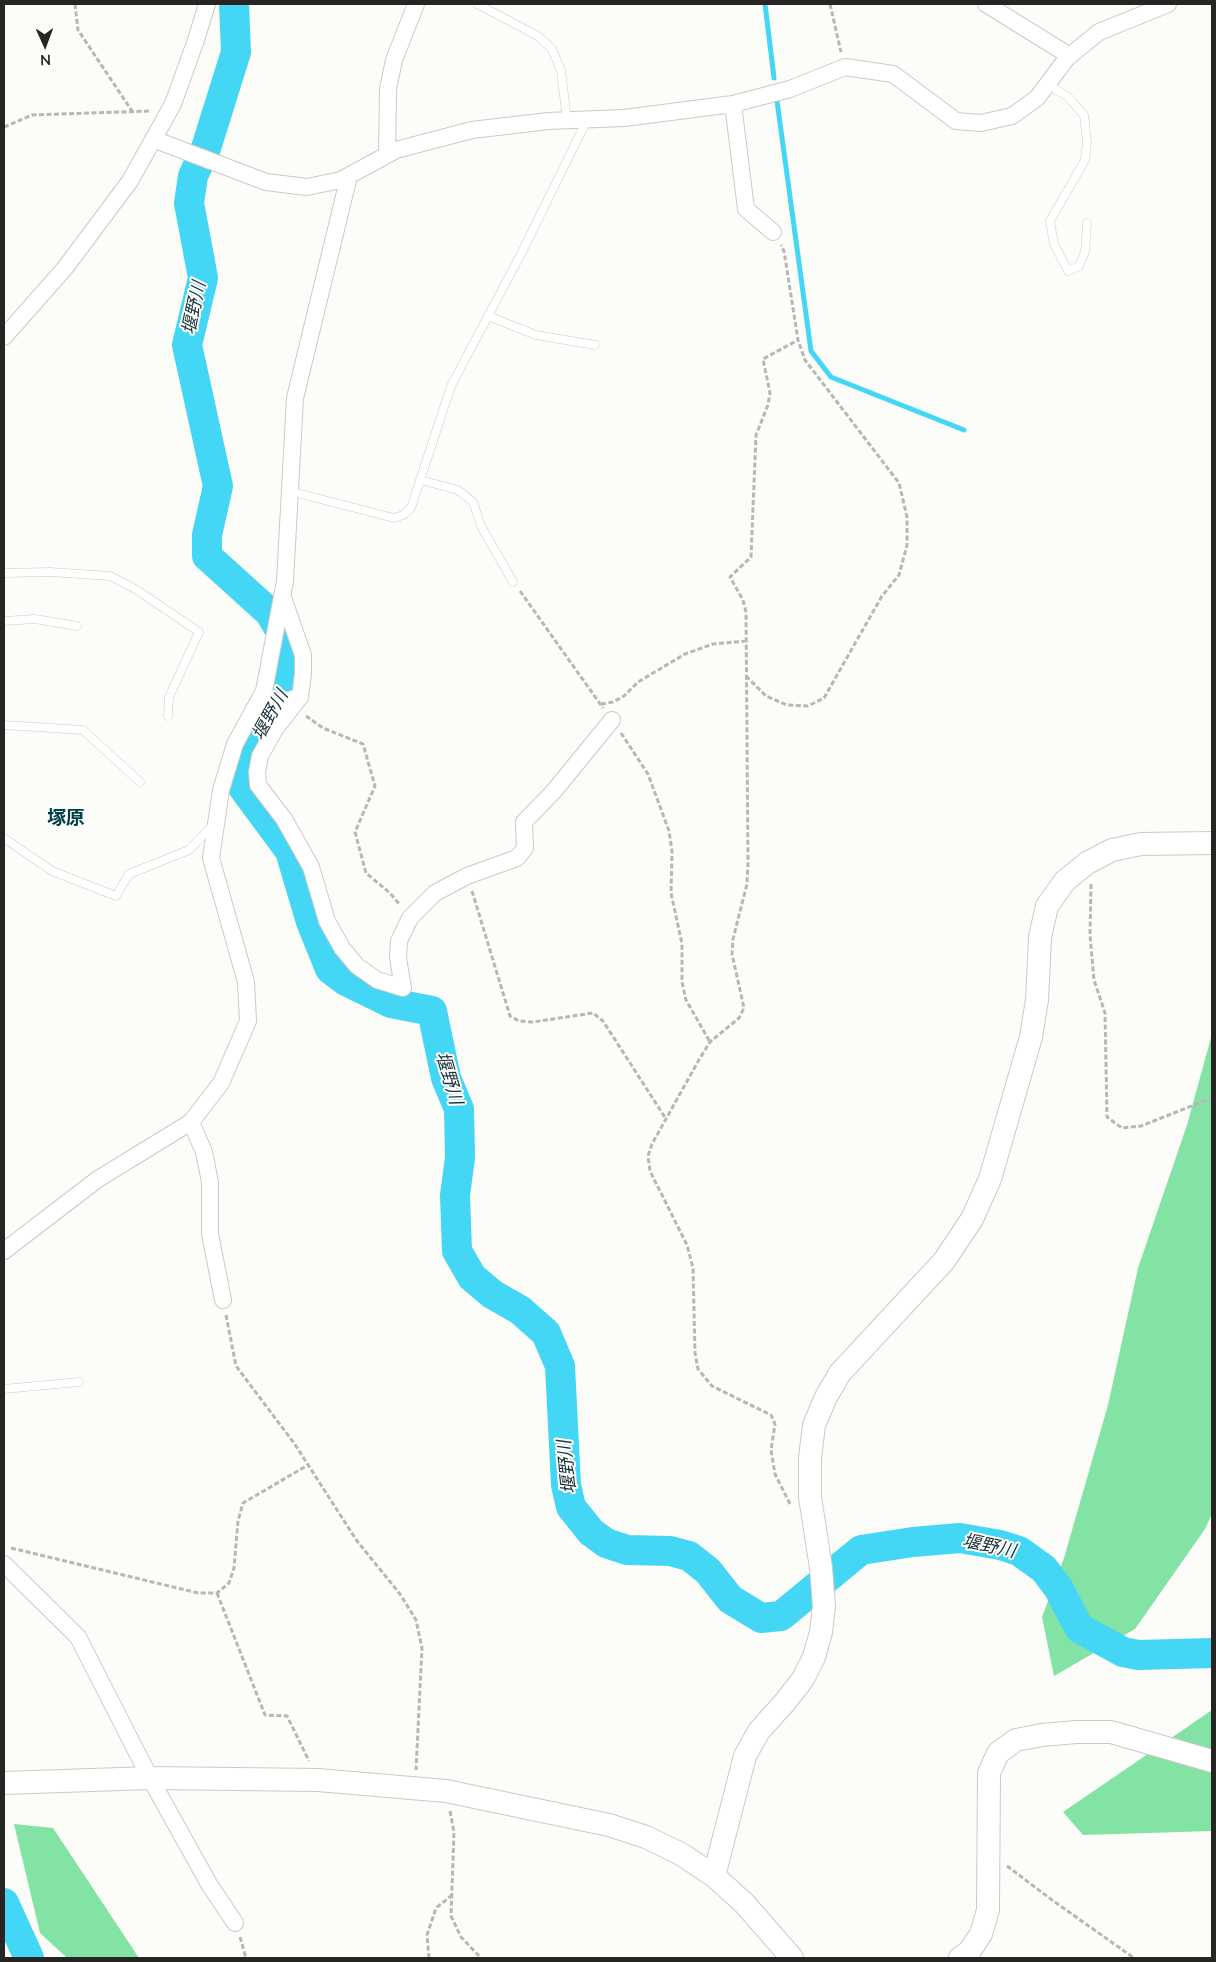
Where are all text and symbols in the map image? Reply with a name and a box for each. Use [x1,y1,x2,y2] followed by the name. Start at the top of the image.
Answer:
[20,20,70,70] north arrow
[40,52,51,69] text: N
[178,279,210,337] water label: 堰野川
[247,686,293,744] water label: 堰野川
[47,807,85,829] district label: 塚原
[431,1049,467,1107] water label: 堰野川
[553,1439,581,1495] water label: 堰野川
[960,1530,1018,1562] water label: 堰野川

